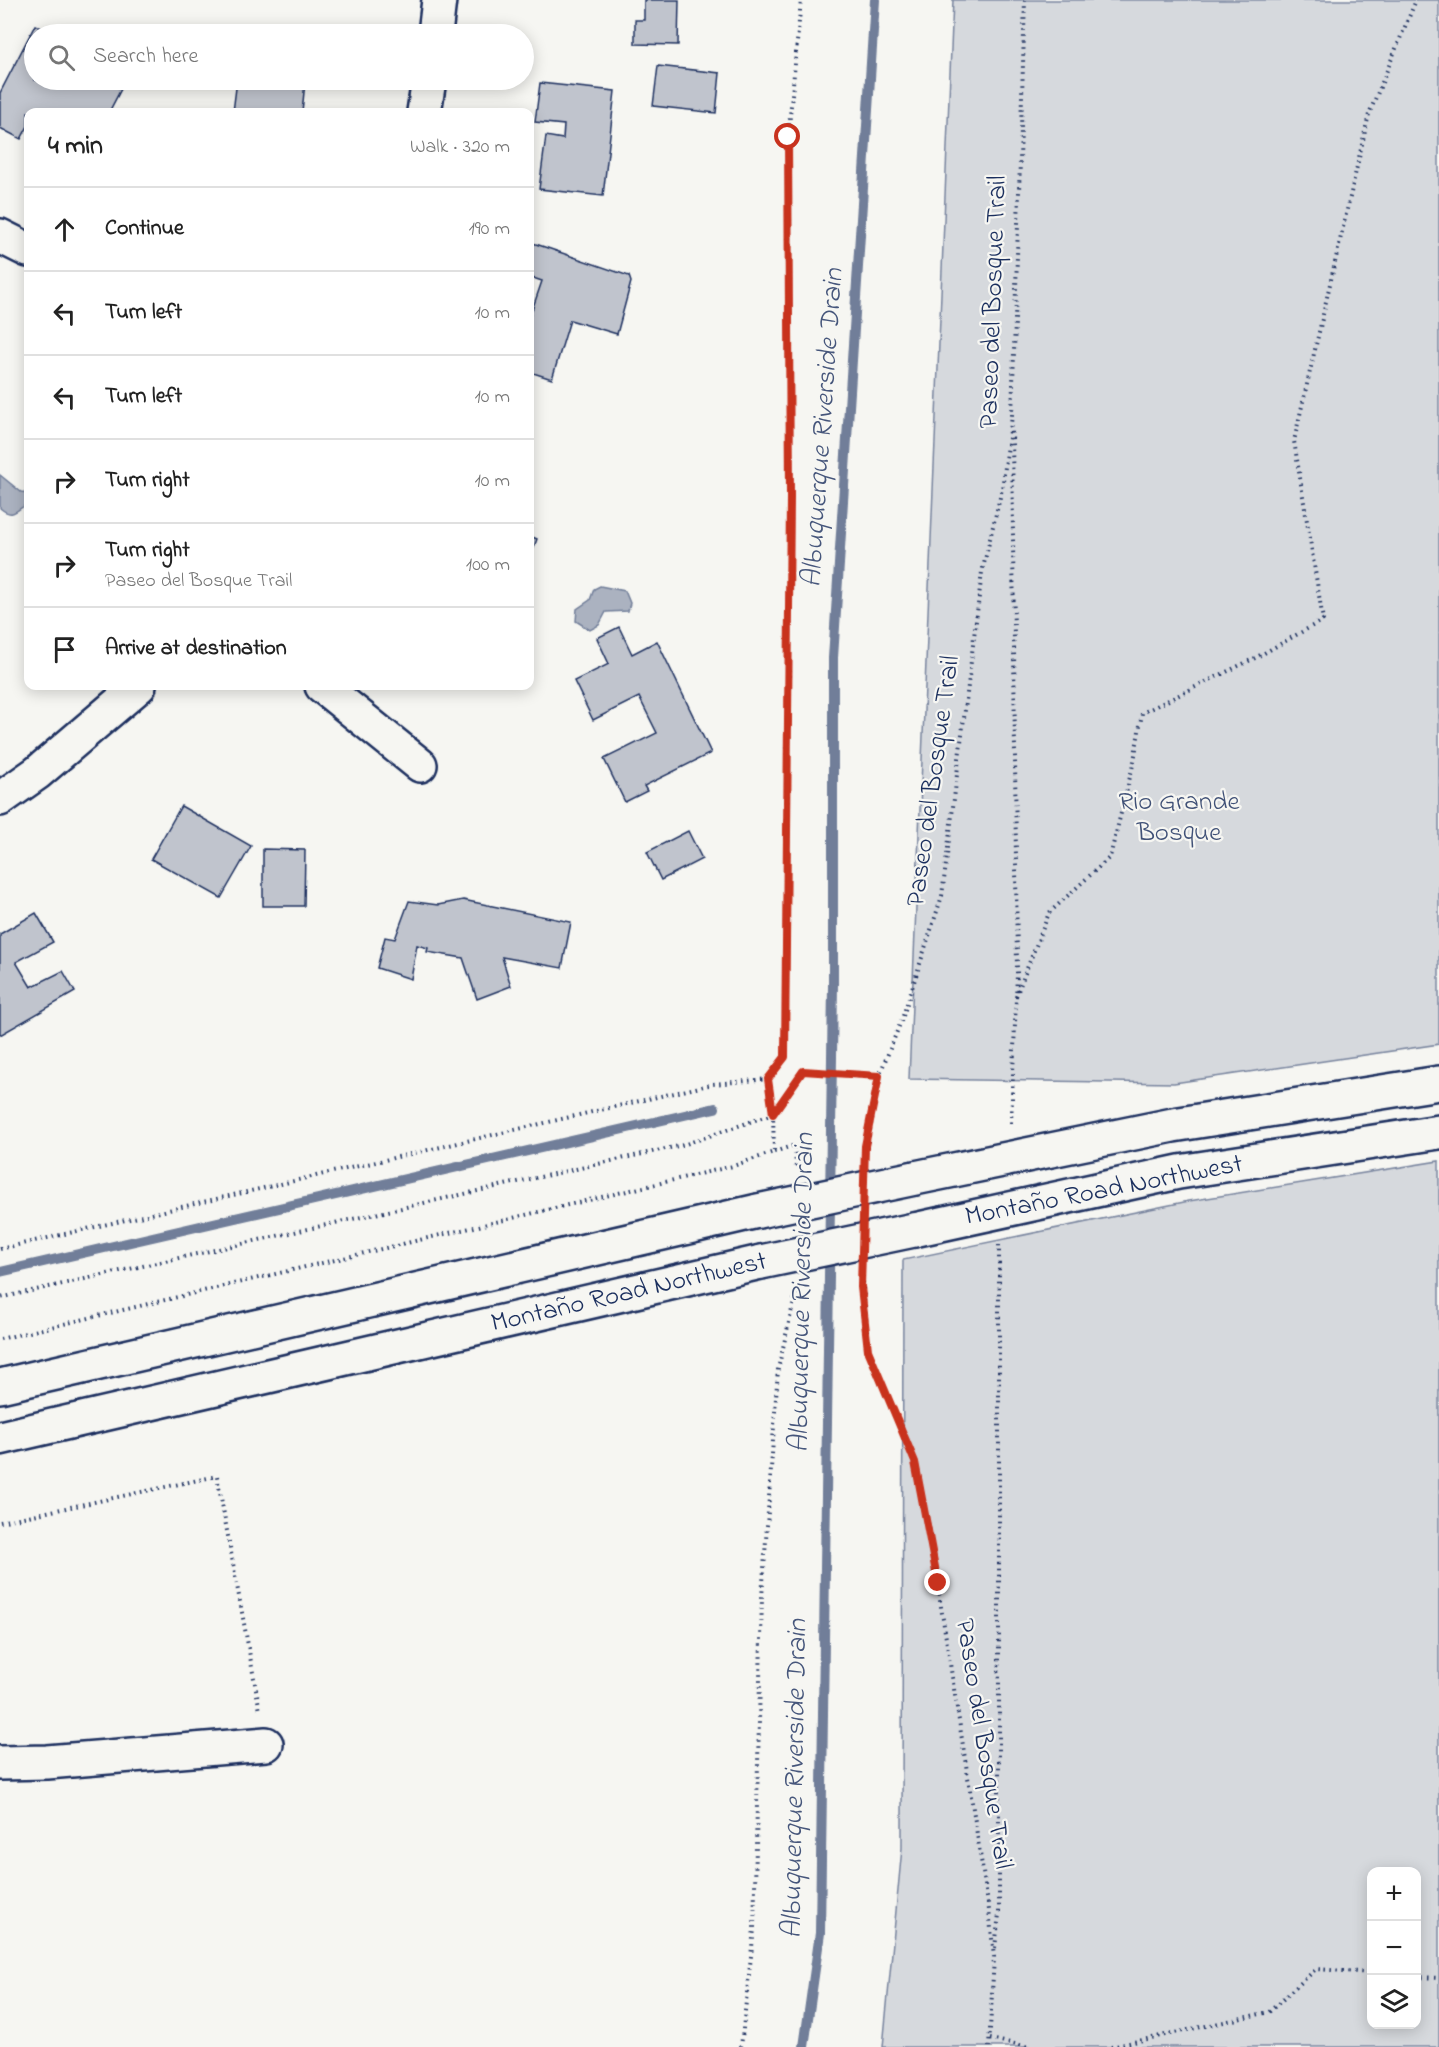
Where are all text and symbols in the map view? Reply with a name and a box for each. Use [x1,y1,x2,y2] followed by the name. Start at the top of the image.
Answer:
[24,24,534,90] search box
[45,41,78,74] icon: search
[93,41,198,73] text: Search here
[774,123,800,149] route start
[48,128,103,166] text: 4 min
[410,133,510,162] text: Walk · 320 m
[970,175,1018,429] street label: Paseo del Bosque Trail
[48,213,81,246] icon: ahead
[105,213,184,245] text: Continue
[468,215,510,244] text: 190 m
[792,266,856,589] water label: Albuquerque Riverside Drain
[48,297,81,330] icon: left
[105,297,182,329] text: Turn left
[474,299,510,328] text: 10 m
[48,381,81,414] icon: left
[105,381,182,413] text: Turn left
[474,383,510,412] text: 10 m
[48,465,81,498] icon: right
[105,465,190,497] text: Turn right
[474,467,510,496] text: 10 m
[105,535,190,567] text: Turn right
[48,549,81,582] icon: right
[466,551,510,580] text: 100 m
[105,567,292,596] text: Paseo del Bosque Trail
[48,633,81,666] icon: arrive
[105,633,287,665] text: Arrive at destination
[897,653,971,909] street label: Paseo del Bosque Trail
[1118,783,1240,853] park label: Rio Grande Bosque
[780,1132,826,1453] water label: Albuquerque Riverside Drain
[962,1145,1246,1237] street label: Montaño Road Northwest
[487,1242,771,1344] street label: Montaño Road Northwest
[924,1569,950,1595] route end
[944,1616,1022,1872] street label: Paseo del Bosque Trail
[773,1618,819,1939] water label: Albuquerque Riverside Drain
[1367,1867,1421,2029] map controls
[1367,1867,1421,1921] button: +
[1367,1921,1421,1975] button: −
[1367,1975,1421,2029] button: layers

